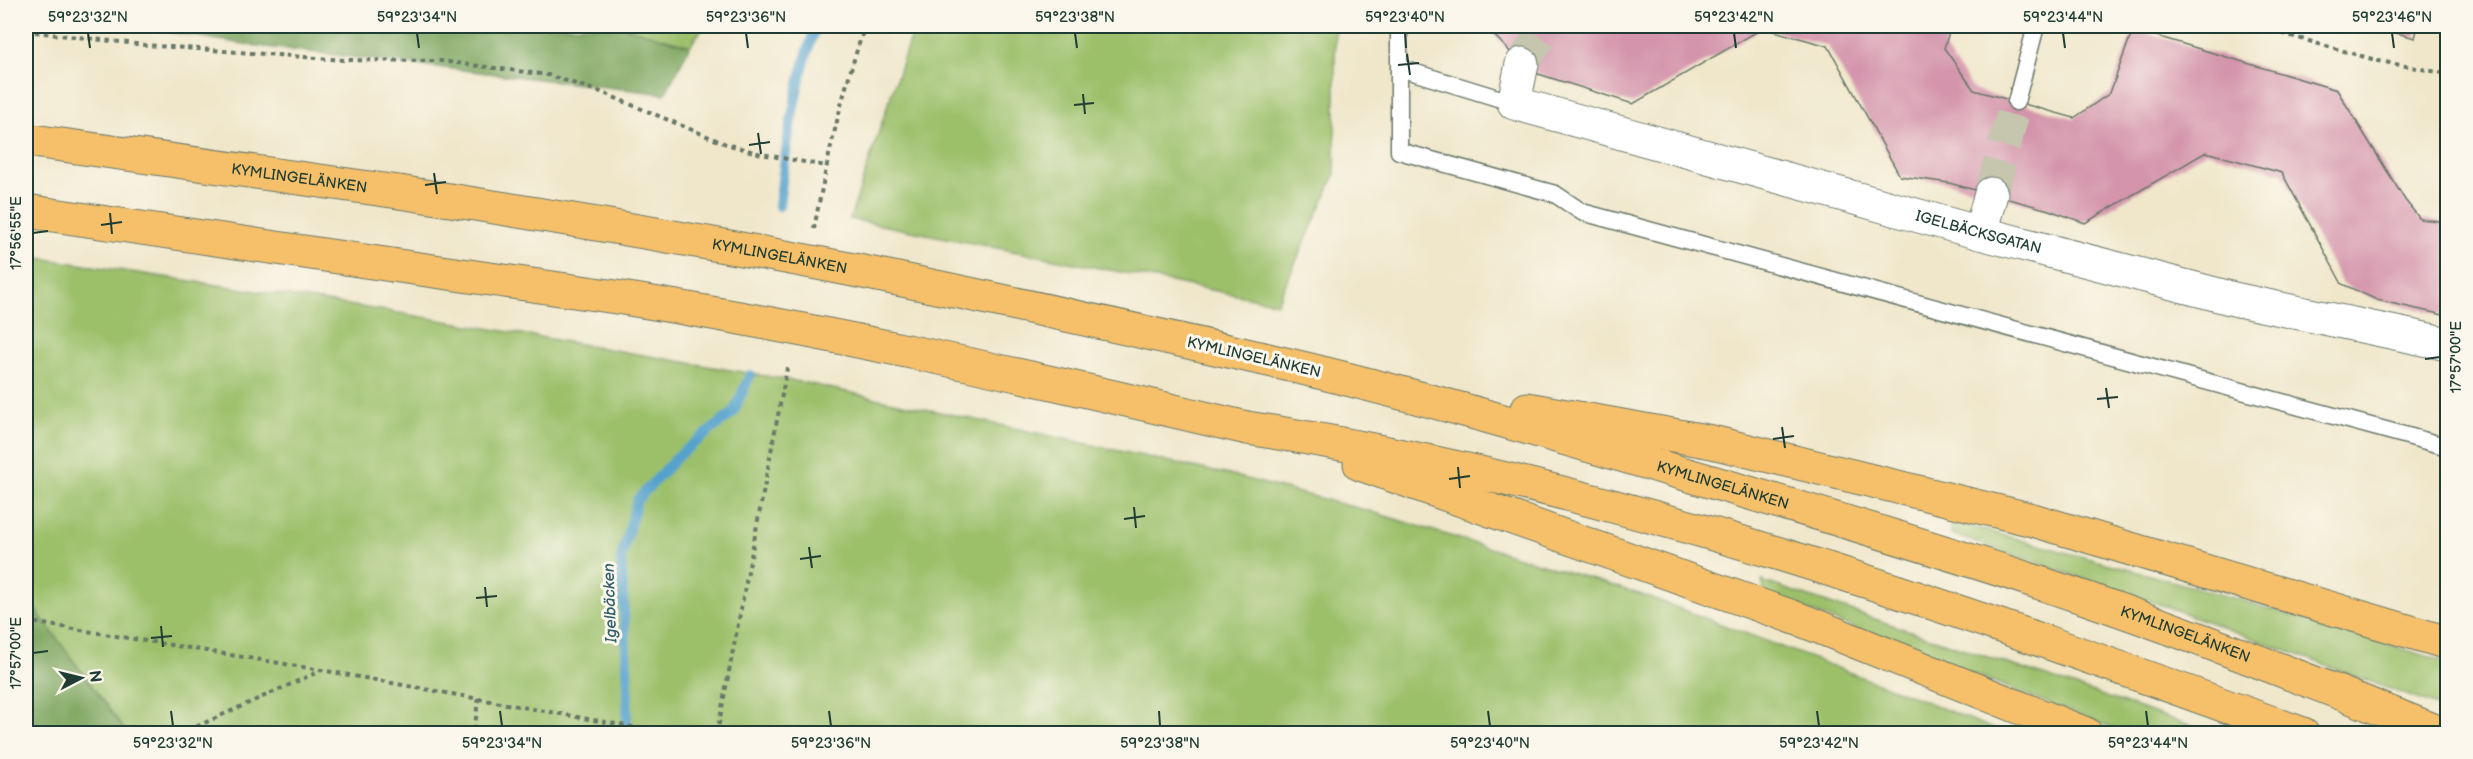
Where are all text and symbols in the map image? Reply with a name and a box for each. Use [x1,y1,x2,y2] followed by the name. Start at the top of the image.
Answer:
[48,8,128,27] text: 59°23'32"N
[377,8,457,27] text: 59°23'34"N
[706,8,786,27] text: 59°23'36"N
[1035,8,1115,27] text: 59°23'38"N
[1365,8,1445,27] text: 59°23'40"N
[1694,8,1774,27] text: 59°23'42"N
[2023,8,2103,27] text: 59°23'44"N
[2352,8,2432,27] text: 59°23'46"N
[230,160,368,197] street label: KYMLINGELÄNKEN
[7,196,26,270] text: 17°56'55"E
[1913,207,2043,259] street label: IGELBÄCKSGATAN
[710,235,849,279] street label: KYMLINGELÄNKEN
[2447,321,2466,393] text: 17°57'00"E
[1185,333,1323,382] street label: KYMLINGELÄNKEN
[1654,457,1791,514] street label: KYMLINGELÄNKEN
[600,563,621,644] water label: Igelbäcken
[2118,602,2253,667] street label: KYMLINGELÄNKEN
[7,617,26,689] text: 17°57'00"E
[51,648,111,708] north arrow
[84,669,105,683] text: N
[133,734,213,753] text: 59°23'32"N
[462,734,542,753] text: 59°23'34"N
[791,734,871,753] text: 59°23'36"N
[1120,734,1200,753] text: 59°23'38"N
[1450,734,1530,753] text: 59°23'40"N
[1779,734,1859,753] text: 59°23'42"N
[2108,734,2188,753] text: 59°23'44"N

